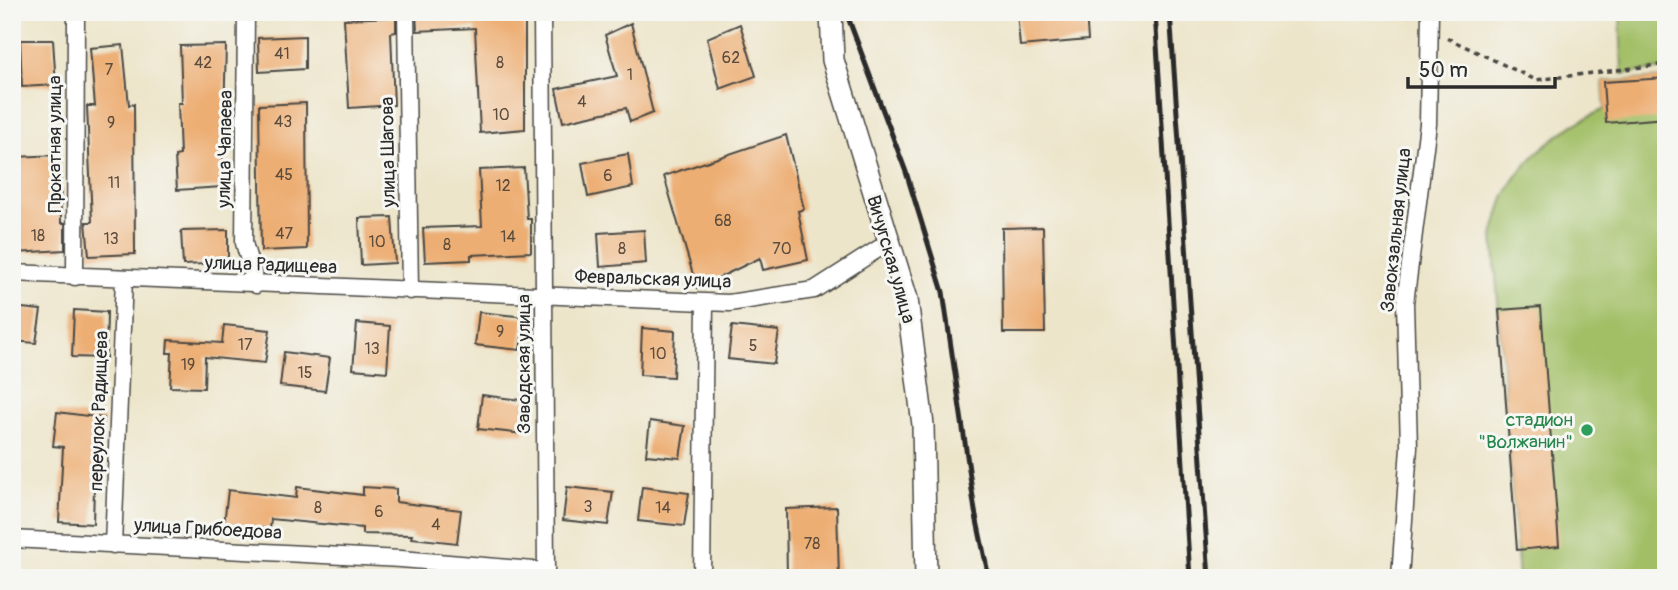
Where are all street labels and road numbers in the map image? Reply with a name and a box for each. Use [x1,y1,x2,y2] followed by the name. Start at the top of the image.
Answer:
[43,75,67,213] street label: Прокатная улица
[212,90,238,209] street label: улица Чапаева
[375,96,401,209] street label: улица Шагова
[1375,147,1417,313] street label: Завокзальная улица
[861,192,921,326] street label: Вичугская улица
[203,251,338,279] street label: улица Радищева
[574,264,732,294] street label: Февральская улица
[512,294,536,434] street label: Заводская улица
[84,330,114,492] street label: переулок Радищева
[132,513,283,545] street label: улица Грибоедова

